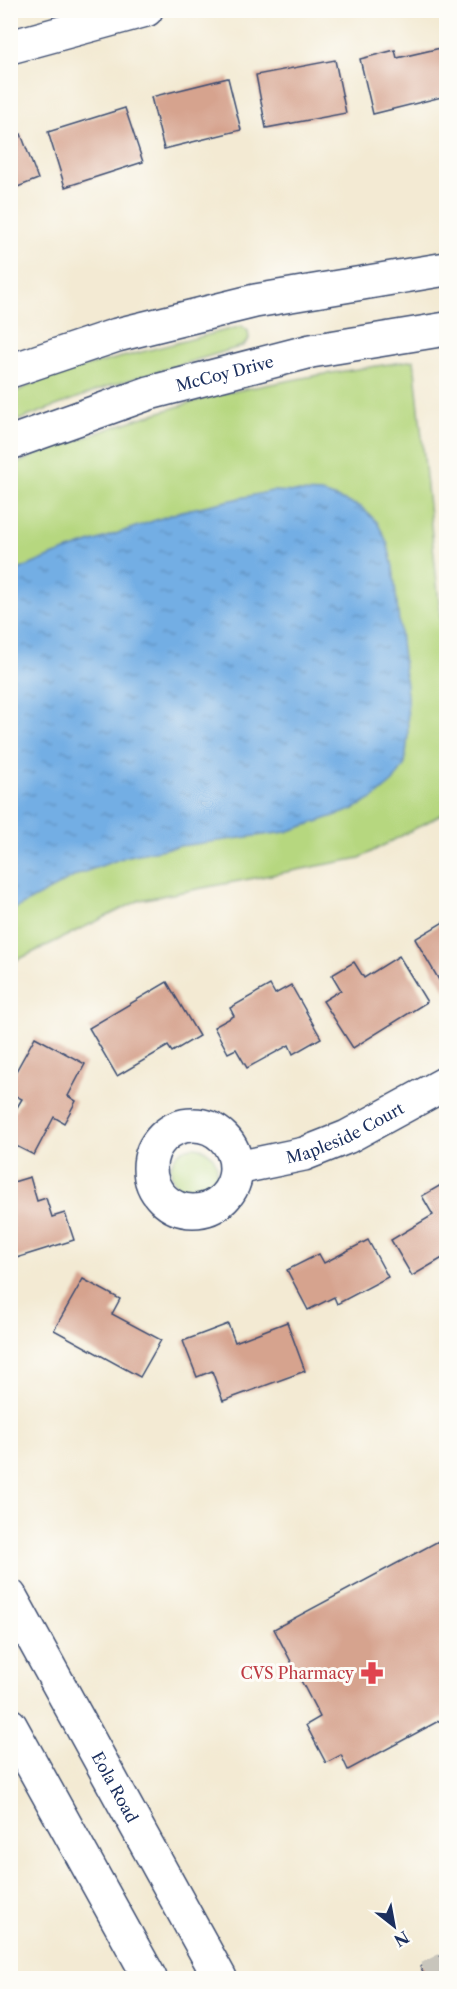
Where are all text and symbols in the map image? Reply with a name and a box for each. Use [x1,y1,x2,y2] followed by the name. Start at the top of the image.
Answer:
[174,351,276,396] street label: McCoy Drive
[284,1098,407,1167] street label: Mapleside Court
[359,1660,385,1686] pharmacy icon: CVS Pharmacy
[240,1663,355,1683] place label: CVS Pharmacy
[88,1748,143,1826] street label: Eola Road
[364,1896,424,1956] north arrow
[391,1927,413,1951] text: N

